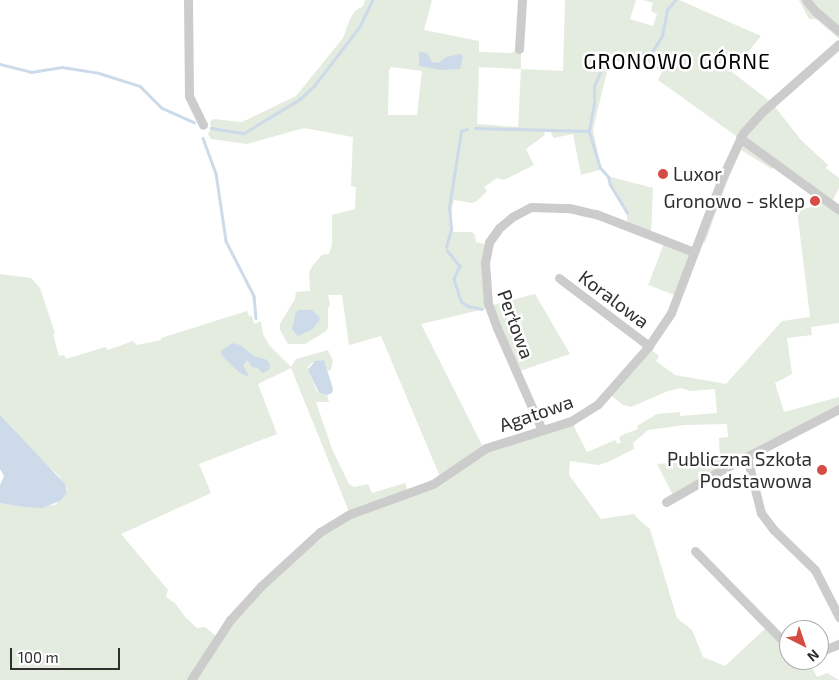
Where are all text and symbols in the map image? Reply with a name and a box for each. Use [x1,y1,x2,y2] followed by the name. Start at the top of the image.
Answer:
[582,48,772,74] district label: GRONOWO GÓRNE
[673,163,722,185] place label: Luxor
[657,168,669,180] marker: Luxor
[664,190,805,212] place label: Gronowo - sklep
[809,195,821,207] marker: Gronowo - sklep
[574,265,654,333] street label: Koralowa
[493,286,539,362] street label: Perłowa
[496,390,576,436] street label: Agatowa
[667,448,812,492] place label: Publiczna Szkoła Podstawowa
[816,464,828,476] marker: Publiczna Szkoła Podstawowa
[779,620,829,670] north arrow
[12,638,122,670] scale bar
[804,646,823,666] text: N
[18,648,59,666] text: 100 m

